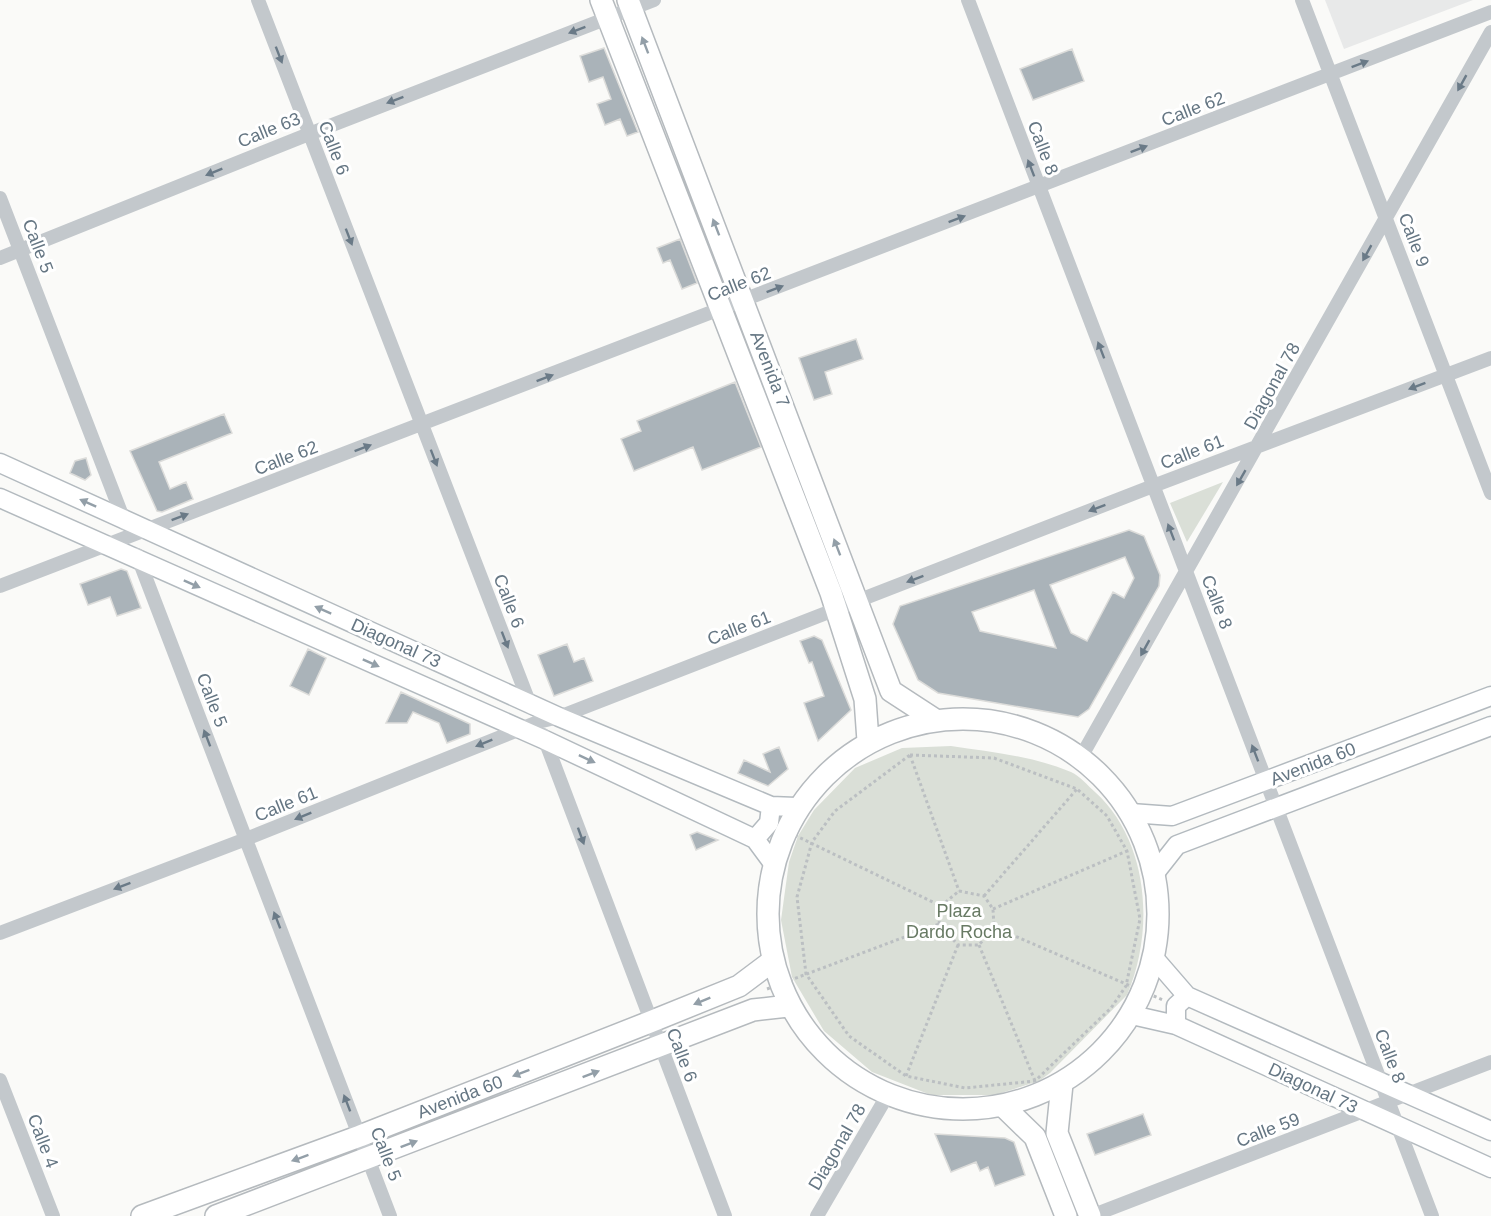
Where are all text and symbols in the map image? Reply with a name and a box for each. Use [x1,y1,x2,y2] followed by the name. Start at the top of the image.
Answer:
[568,25,586,35] one-way arrow
[640,36,650,54] one-way arrow
[274,46,284,64] one-way arrow
[1352,58,1370,68] one-way arrow
[1457,75,1468,91] one-way arrow
[1159,88,1227,130] street label: Calle 62
[386,96,404,105] one-way arrow
[235,108,303,152] street label: Calle 63
[315,118,353,178] street label: Calle 6
[1024,118,1062,178] street label: Calle 8
[1131,144,1149,154] one-way arrow
[1026,159,1036,177] one-way arrow
[205,168,223,177] one-way arrow
[1395,210,1433,270] street label: Calle 9
[949,214,967,224] one-way arrow
[19,216,57,276] street label: Calle 5
[711,218,720,236] one-way arrow
[345,228,354,246] one-way arrow
[1362,245,1372,262] one-way arrow
[705,263,773,305] street label: Calle 62
[767,284,785,294] one-way arrow
[746,328,794,410] street label: Avenida 7
[1240,339,1304,433] street label: Diagonal 78
[1096,341,1105,359] one-way arrow
[536,373,554,382] one-way arrow
[1408,382,1426,391] one-way arrow
[1158,431,1226,473] street label: Calle 61
[252,437,320,479] street label: Calle 62
[354,443,372,452] one-way arrow
[430,449,439,467] one-way arrow
[1235,470,1246,486] one-way arrow
[79,498,97,508] one-way arrow
[1088,503,1106,513] one-way arrow
[172,512,190,522] one-way arrow
[1166,523,1175,541] one-way arrow
[832,538,841,556] one-way arrow
[490,571,528,631] street label: Calle 6
[1198,572,1236,632] street label: Calle 8
[906,574,924,584] one-way arrow
[184,579,202,589] one-way arrow
[315,605,332,614] one-way arrow
[705,607,773,649] street label: Calle 61
[348,614,444,672] street label: Diagonal 73
[500,631,510,649] one-way arrow
[1140,639,1150,656] one-way arrow
[362,658,379,667] one-way arrow
[193,670,231,730] street label: Calle 5
[202,729,212,747] one-way arrow
[475,739,493,749] one-way arrow
[1268,739,1358,789] street label: Avenida 60
[1250,744,1260,762] one-way arrow
[579,755,596,764] one-way arrow
[252,782,320,826] street label: Calle 61
[294,811,312,821] one-way arrow
[576,827,586,845] one-way arrow
[112,882,130,892] one-way arrow
[906,901,1013,942] park label: Plaza Dardo Rocha
[272,911,282,929] one-way arrow
[693,996,711,1006] one-way arrow
[663,1025,701,1085] street label: Calle 6
[1371,1026,1409,1086] street label: Calle 8
[1265,1059,1361,1117] street label: Diagonal 73
[512,1069,530,1078] one-way arrow
[582,1069,600,1079] one-way arrow
[415,1072,505,1122] street label: Avenida 60
[341,1093,351,1111] one-way arrow
[804,1100,870,1194] street label: Diagonal 78
[1234,1109,1302,1151] street label: Calle 59
[24,1111,62,1171] street label: Calle 4
[367,1124,405,1184] street label: Calle 5
[400,1139,418,1149] one-way arrow
[291,1154,309,1164] one-way arrow

